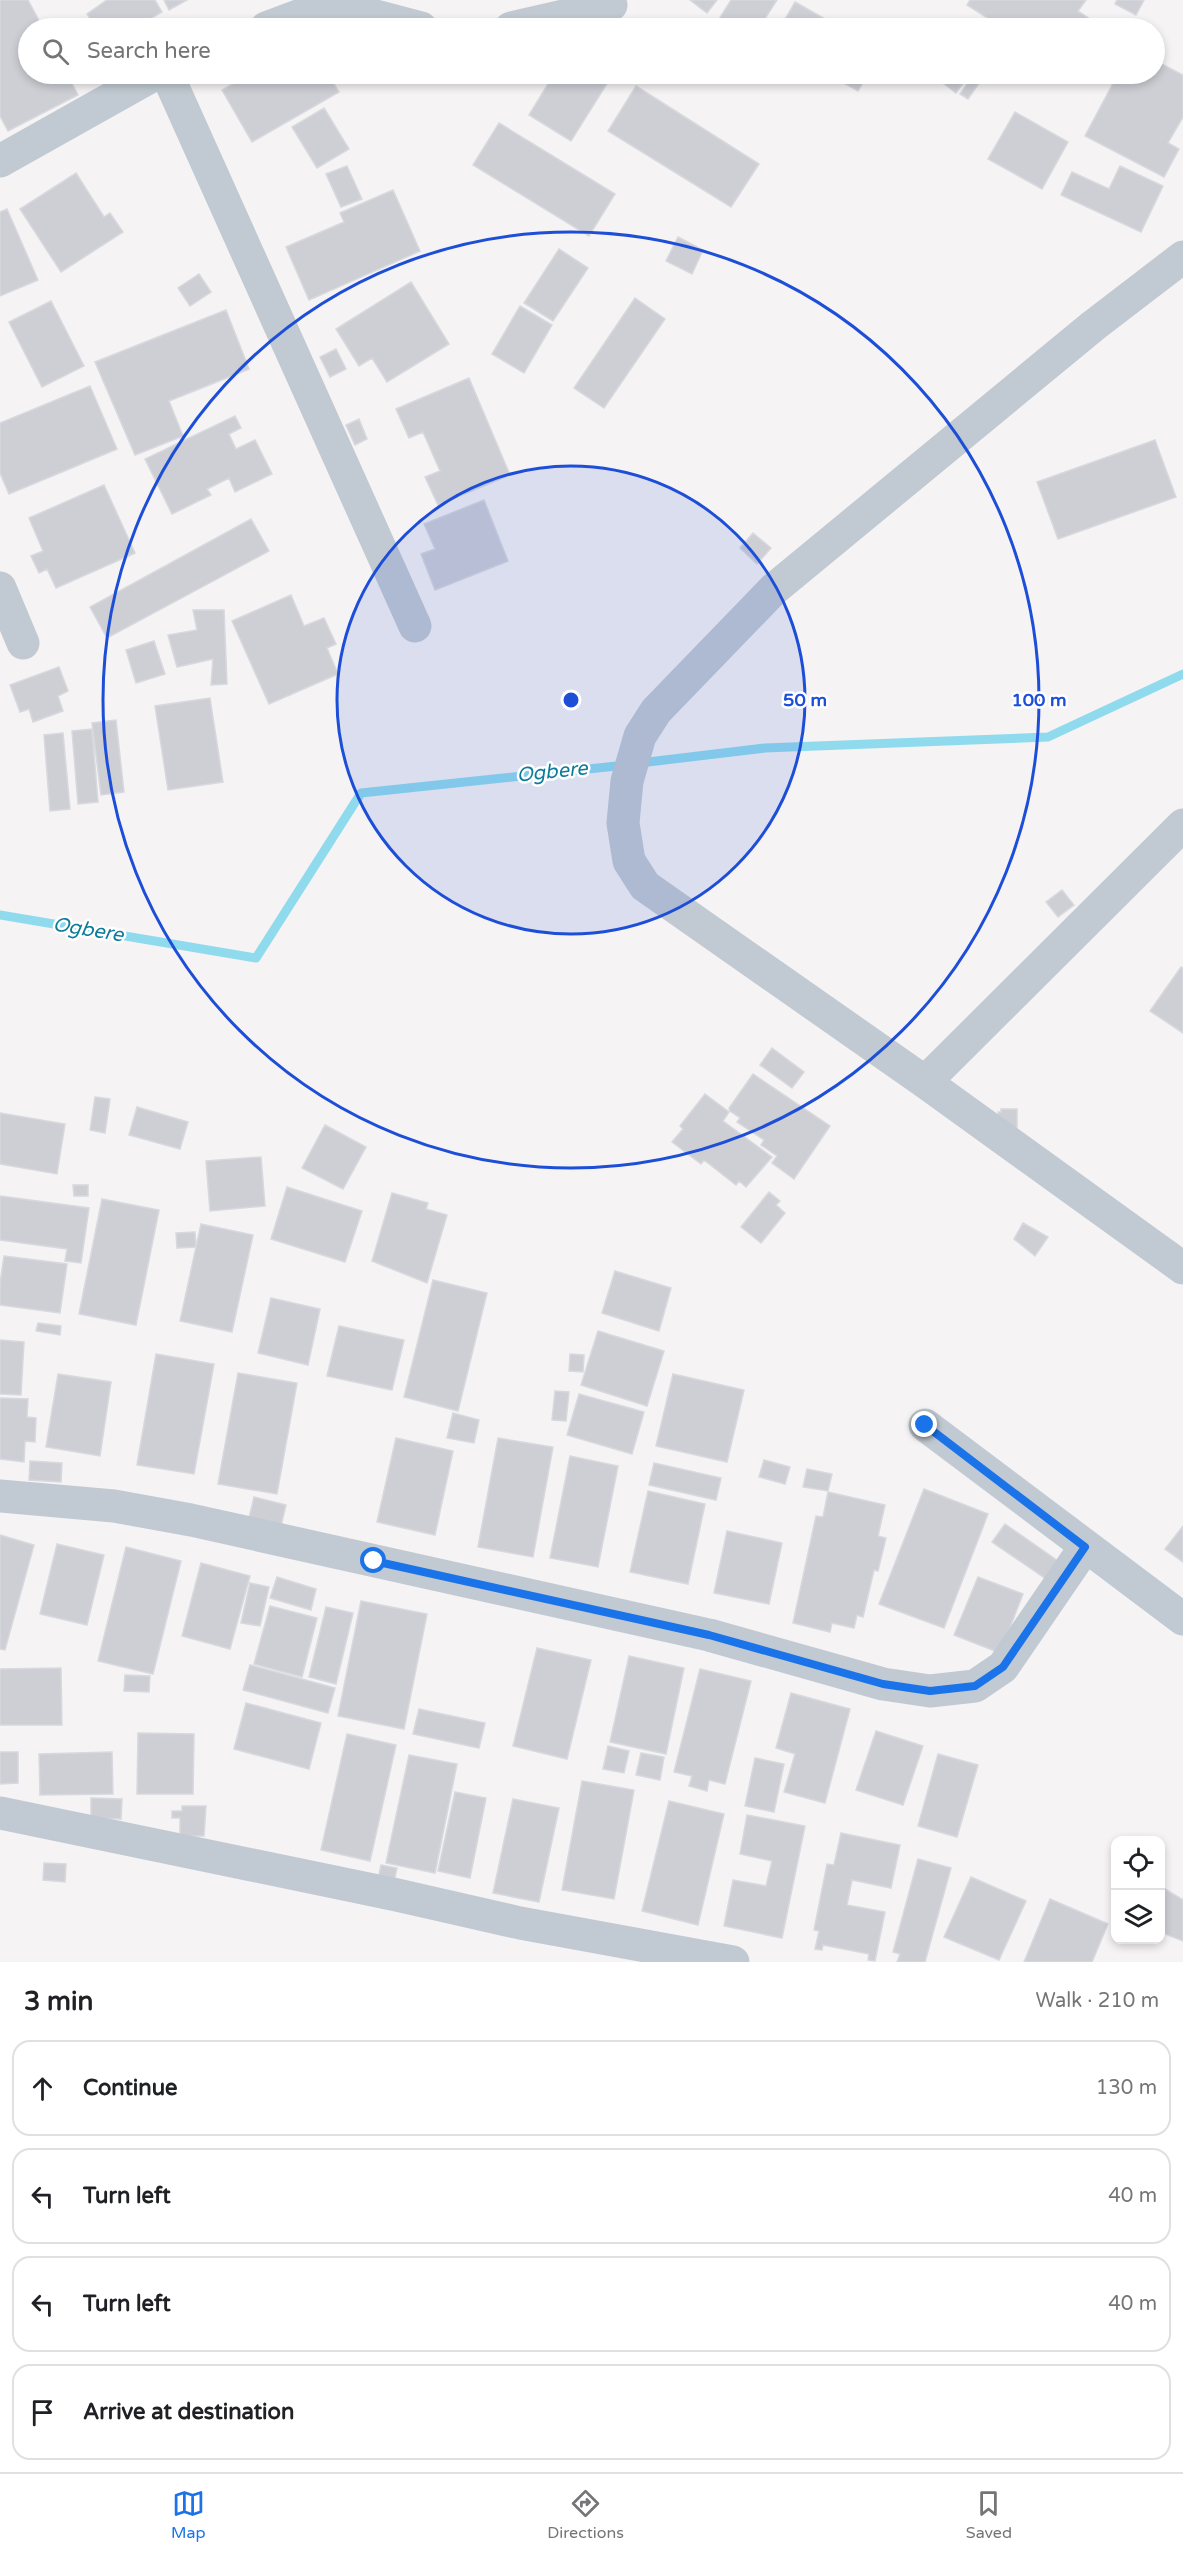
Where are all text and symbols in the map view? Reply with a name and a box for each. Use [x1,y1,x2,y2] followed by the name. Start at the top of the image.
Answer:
[18,18,1165,84] search box
[39,35,72,68] icon: search
[87,38,211,64] text: Search here
[783,689,827,711] text: 50 m
[1011,689,1067,711] text: 100 m
[561,690,581,710] centre of rings
[515,756,590,788] water label: Ogbere
[51,913,127,948] water label: Ogbere
[911,1411,937,1437] route end
[360,1547,386,1573] route start
[1111,1836,1165,1944] map controls
[1111,1836,1165,1890] button: locate
[1111,1890,1165,1944] button: layers
[24,1986,93,2017] text: 3 min
[1036,1989,1159,2013] text: Walk · 210 m
[26,2072,59,2105] icon: ahead
[83,2075,178,2101] text: Continue
[1096,2076,1157,2100] text: 130 m
[26,2180,59,2213] icon: left
[83,2183,171,2209] text: Turn left
[1108,2184,1157,2208] text: 40 m
[26,2288,59,2321] icon: left
[83,2291,171,2317] text: Turn left
[1108,2292,1157,2316] text: 40 m
[26,2396,59,2429] icon: arrive
[83,2399,294,2425] text: Arrive at destination
[171,2487,205,2543] tab: Map
[547,2487,624,2543] tab: Directions
[966,2487,1012,2543] tab: Saved

